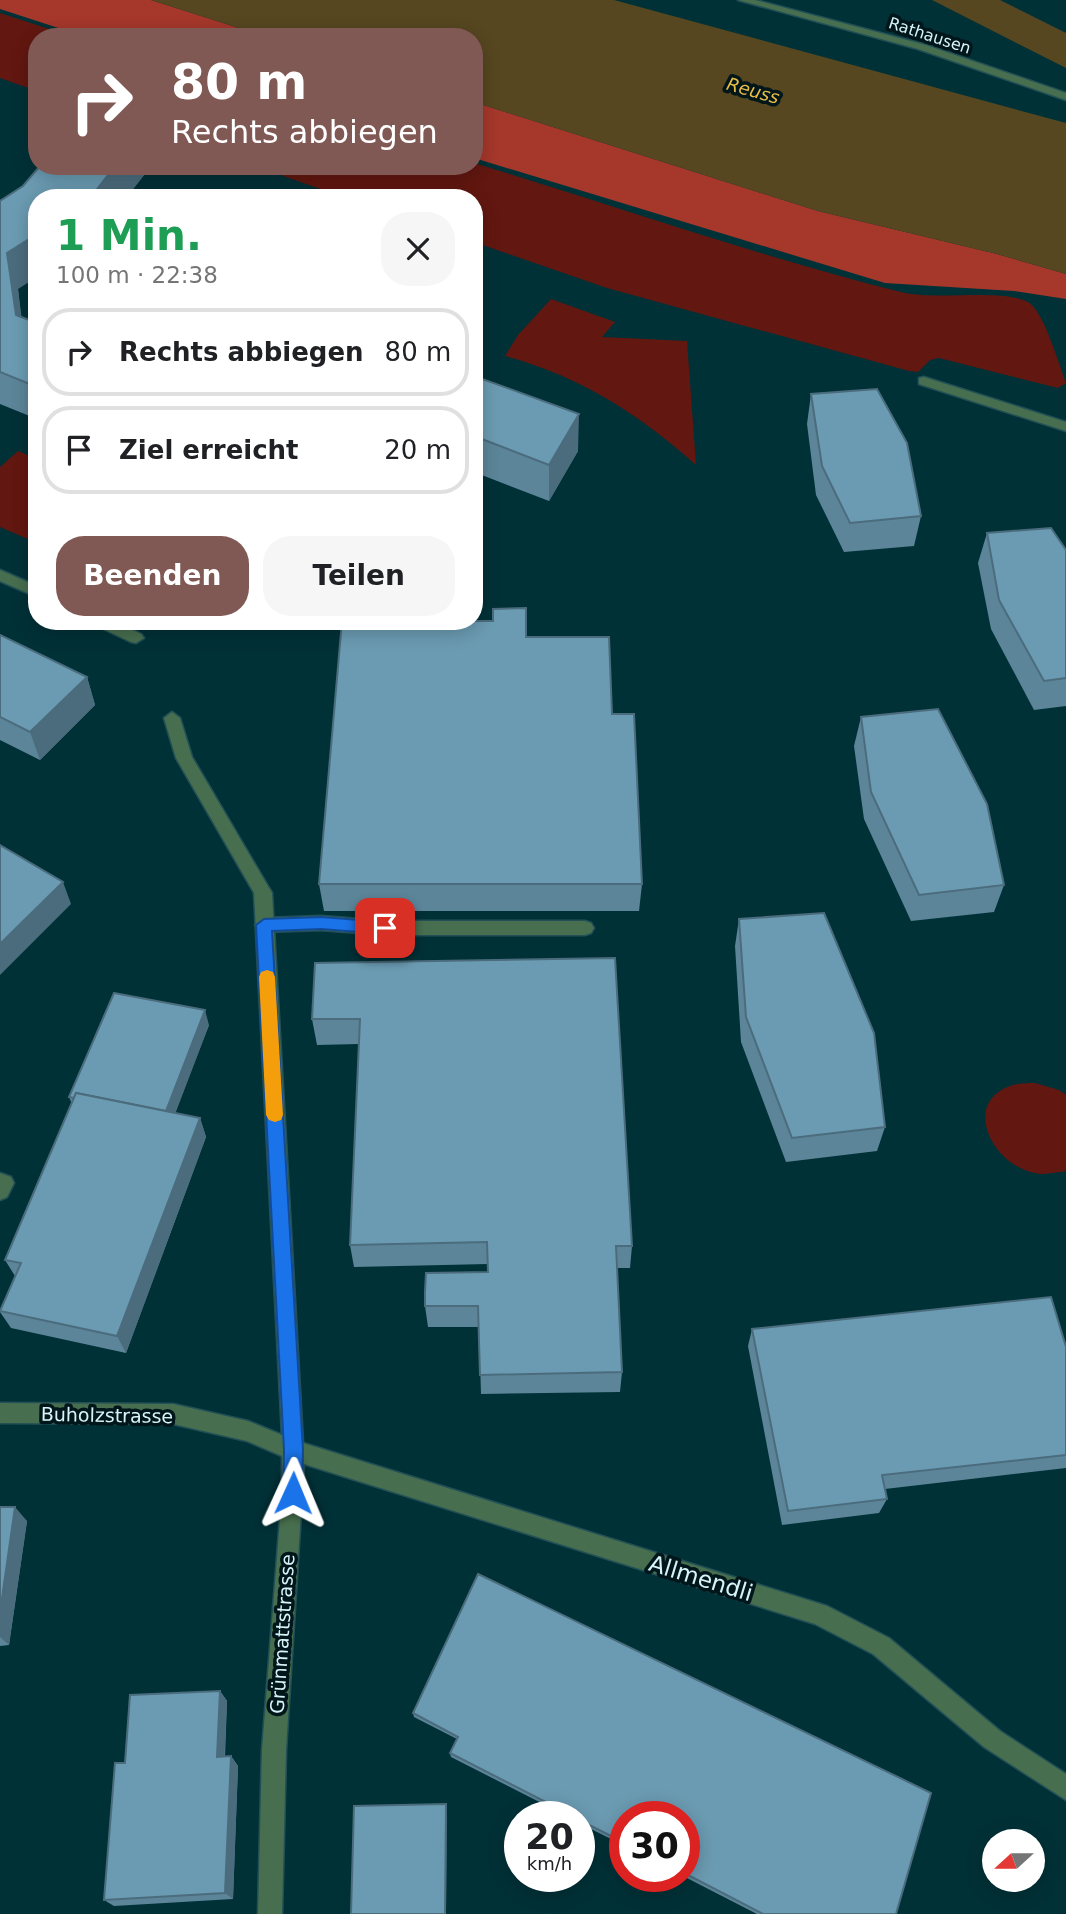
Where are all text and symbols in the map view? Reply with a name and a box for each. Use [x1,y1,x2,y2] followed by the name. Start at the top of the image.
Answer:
[886,13,973,58] street label: Rathausen
[171,54,307,111] text: 80 m
[56,56,147,147] icon: right
[724,73,782,108] water label: Reuss
[171,113,438,151] text: Rechts abbiegen
[56,211,202,260] text: 1 Min.
[381,212,455,286] button: close
[56,262,218,288] text: 100 m · 22:38
[60,333,98,371] icon: right
[119,337,364,367] text: Rechts abbiegen
[385,337,451,367] text: 80 m
[60,431,98,469] icon: arrive
[119,435,299,465] text: Ziel erreicht
[384,435,451,465] text: 20 m
[56,536,249,616] button: Beenden
[263,536,455,616] button: Teilen
[355,898,415,958] pin
[366,909,404,947] icon: arrive
[41,1403,173,1427] street label: Buholzstrasse
[256,1456,330,1530] position arrow
[646,1550,756,1606] street label: Allmendli
[265,1553,299,1715] street label: Grünmattstrasse
[609,1801,700,1892] speed limit sign: 30
[525,1817,574,1857] text: 20
[982,1829,1045,1892] north arrow
[982,1829,1045,1892] map controls
[527,1853,572,1874] text: km/h

